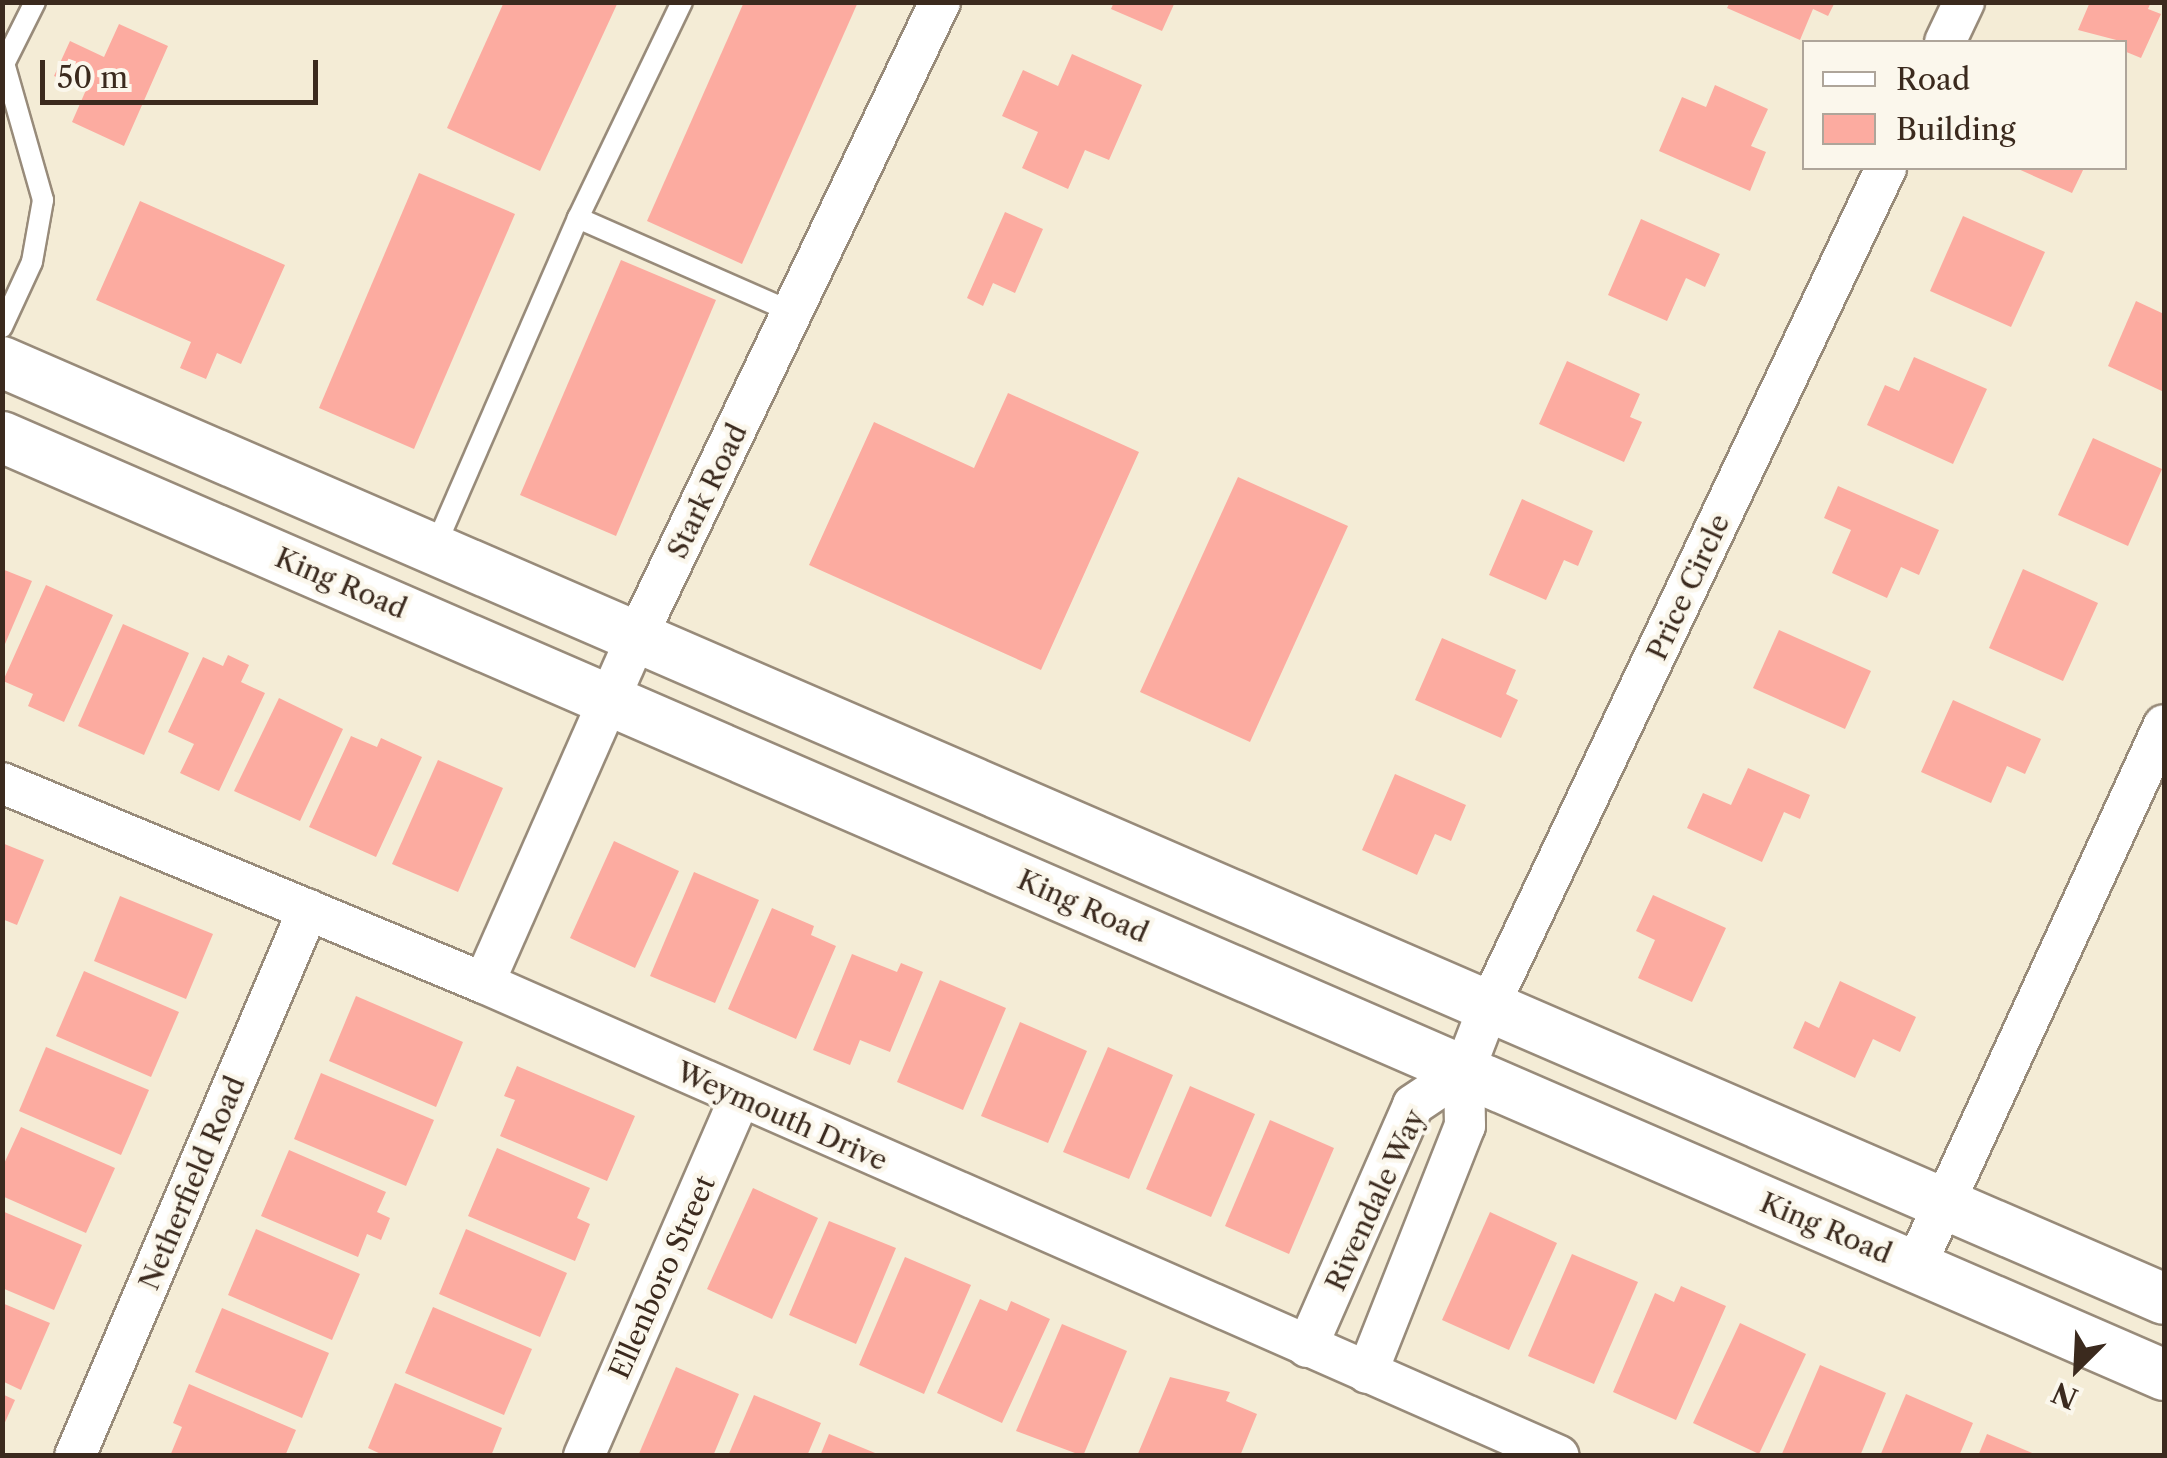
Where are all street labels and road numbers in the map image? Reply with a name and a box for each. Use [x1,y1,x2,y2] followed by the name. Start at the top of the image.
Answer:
[660,418,754,564] street label: Stark Road
[1640,509,1736,665] street label: Price Circle
[270,540,412,626] street label: King Road
[1013,862,1153,950] street label: King Road
[671,1054,893,1178] street label: Weymouth Drive
[132,1071,252,1295] street label: Netherfield Road
[1318,1103,1432,1297] street label: Rivendale Way
[602,1170,722,1384] street label: Ellenboro Street
[1755,1185,1897,1271] street label: King Road

